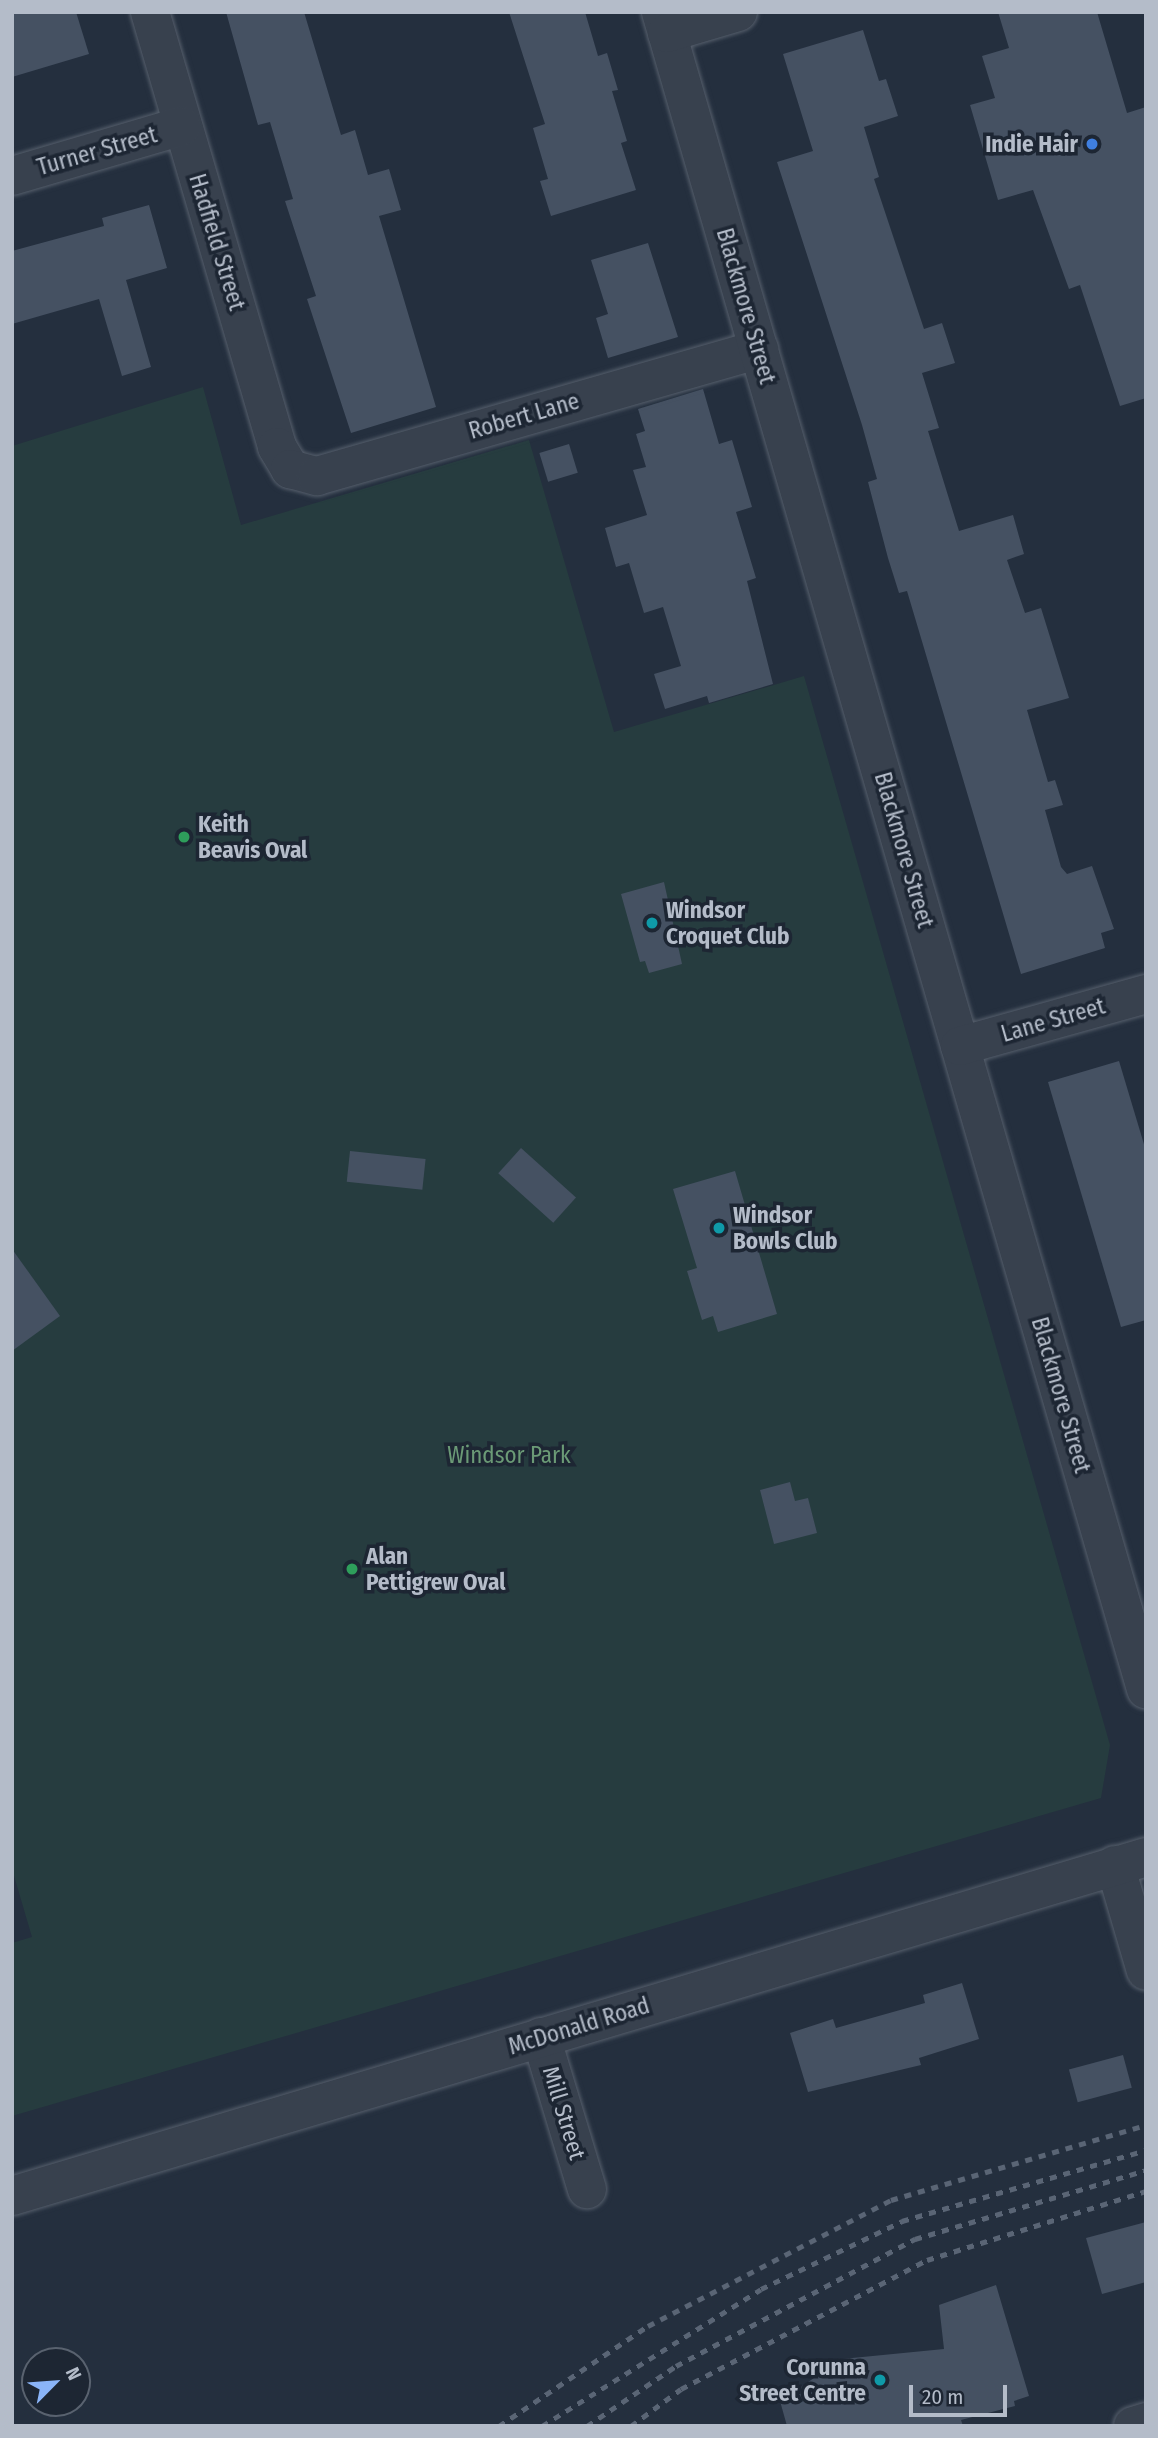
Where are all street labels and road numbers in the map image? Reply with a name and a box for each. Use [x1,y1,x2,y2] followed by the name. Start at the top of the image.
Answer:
[34,121,160,181] street label: Turner Street
[183,170,251,314] street label: Hadfield Street
[711,225,781,387] street label: Blackmore Street
[466,387,582,445] street label: Robert Lane
[869,769,939,931] street label: Blackmore Street
[998,992,1108,1048] street label: Lane Street
[1026,1314,1096,1476] street label: Blackmore Street
[505,1991,653,2061] street label: McDonald Road
[537,2063,591,2163] street label: Mill Street

